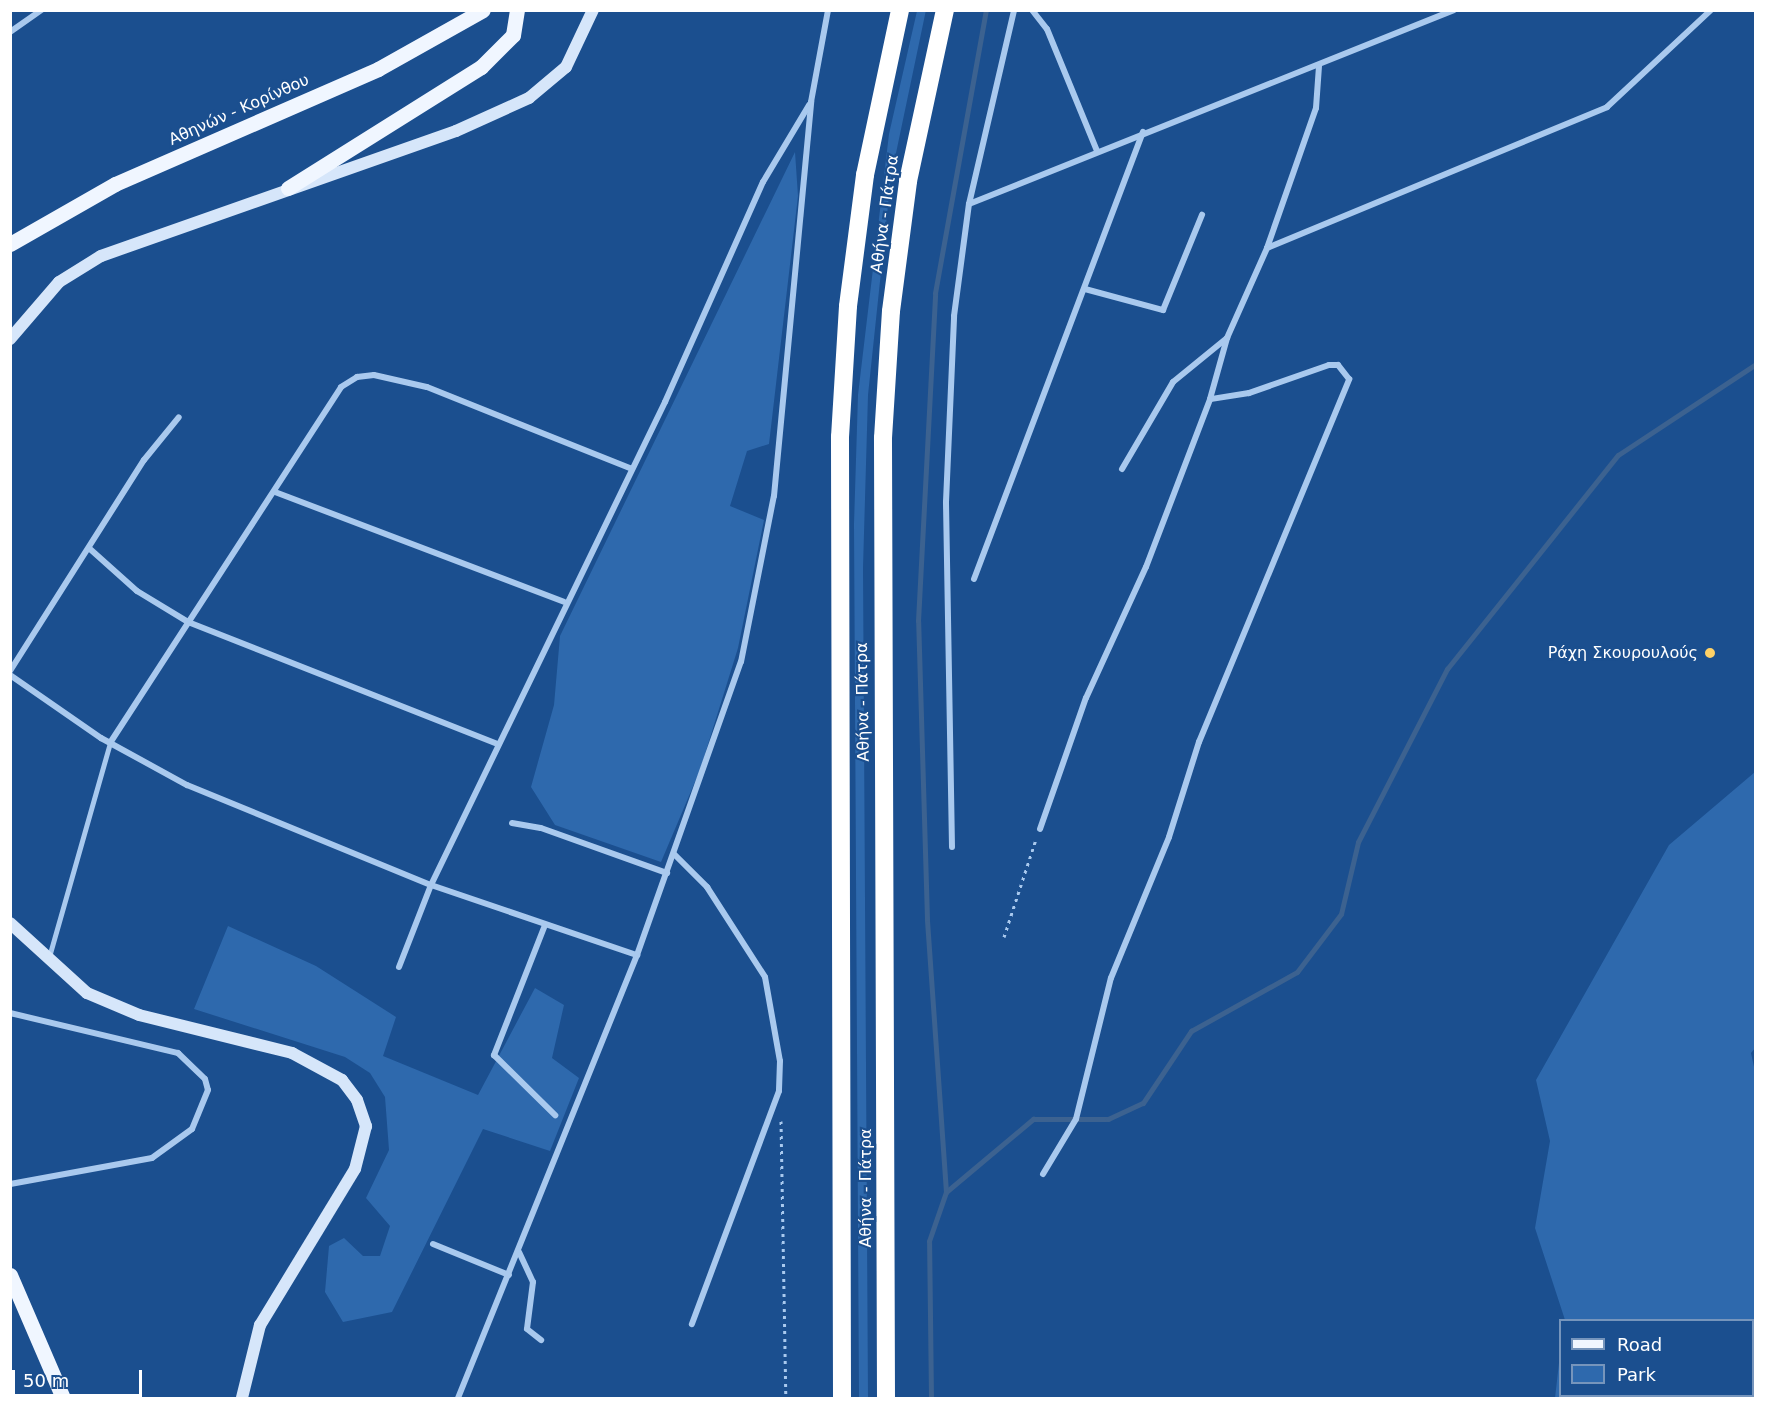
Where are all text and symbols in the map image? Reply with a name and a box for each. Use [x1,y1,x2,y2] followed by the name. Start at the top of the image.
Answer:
[166,70,312,150] street label: Αθηνών - Κορίνθου
[867,154,903,274] street label: Αθήνα - Πάτρα
[852,642,874,762] street label: Αθήνα - Πάτρα
[1548,643,1698,663] place label: Ράχη Σκουρουλούς
[1703,646,1717,660] marker: Ράχη Σκουρουλούς
[856,1128,876,1248] street label: Αθήνα - Πάτρα
[1559,1319,1754,1397] legend
[1617,1334,1662,1355] text: Road
[15,1358,146,1396] scale bar
[1617,1364,1656,1385] text: Park
[23,1370,69,1391] text: 50 m

